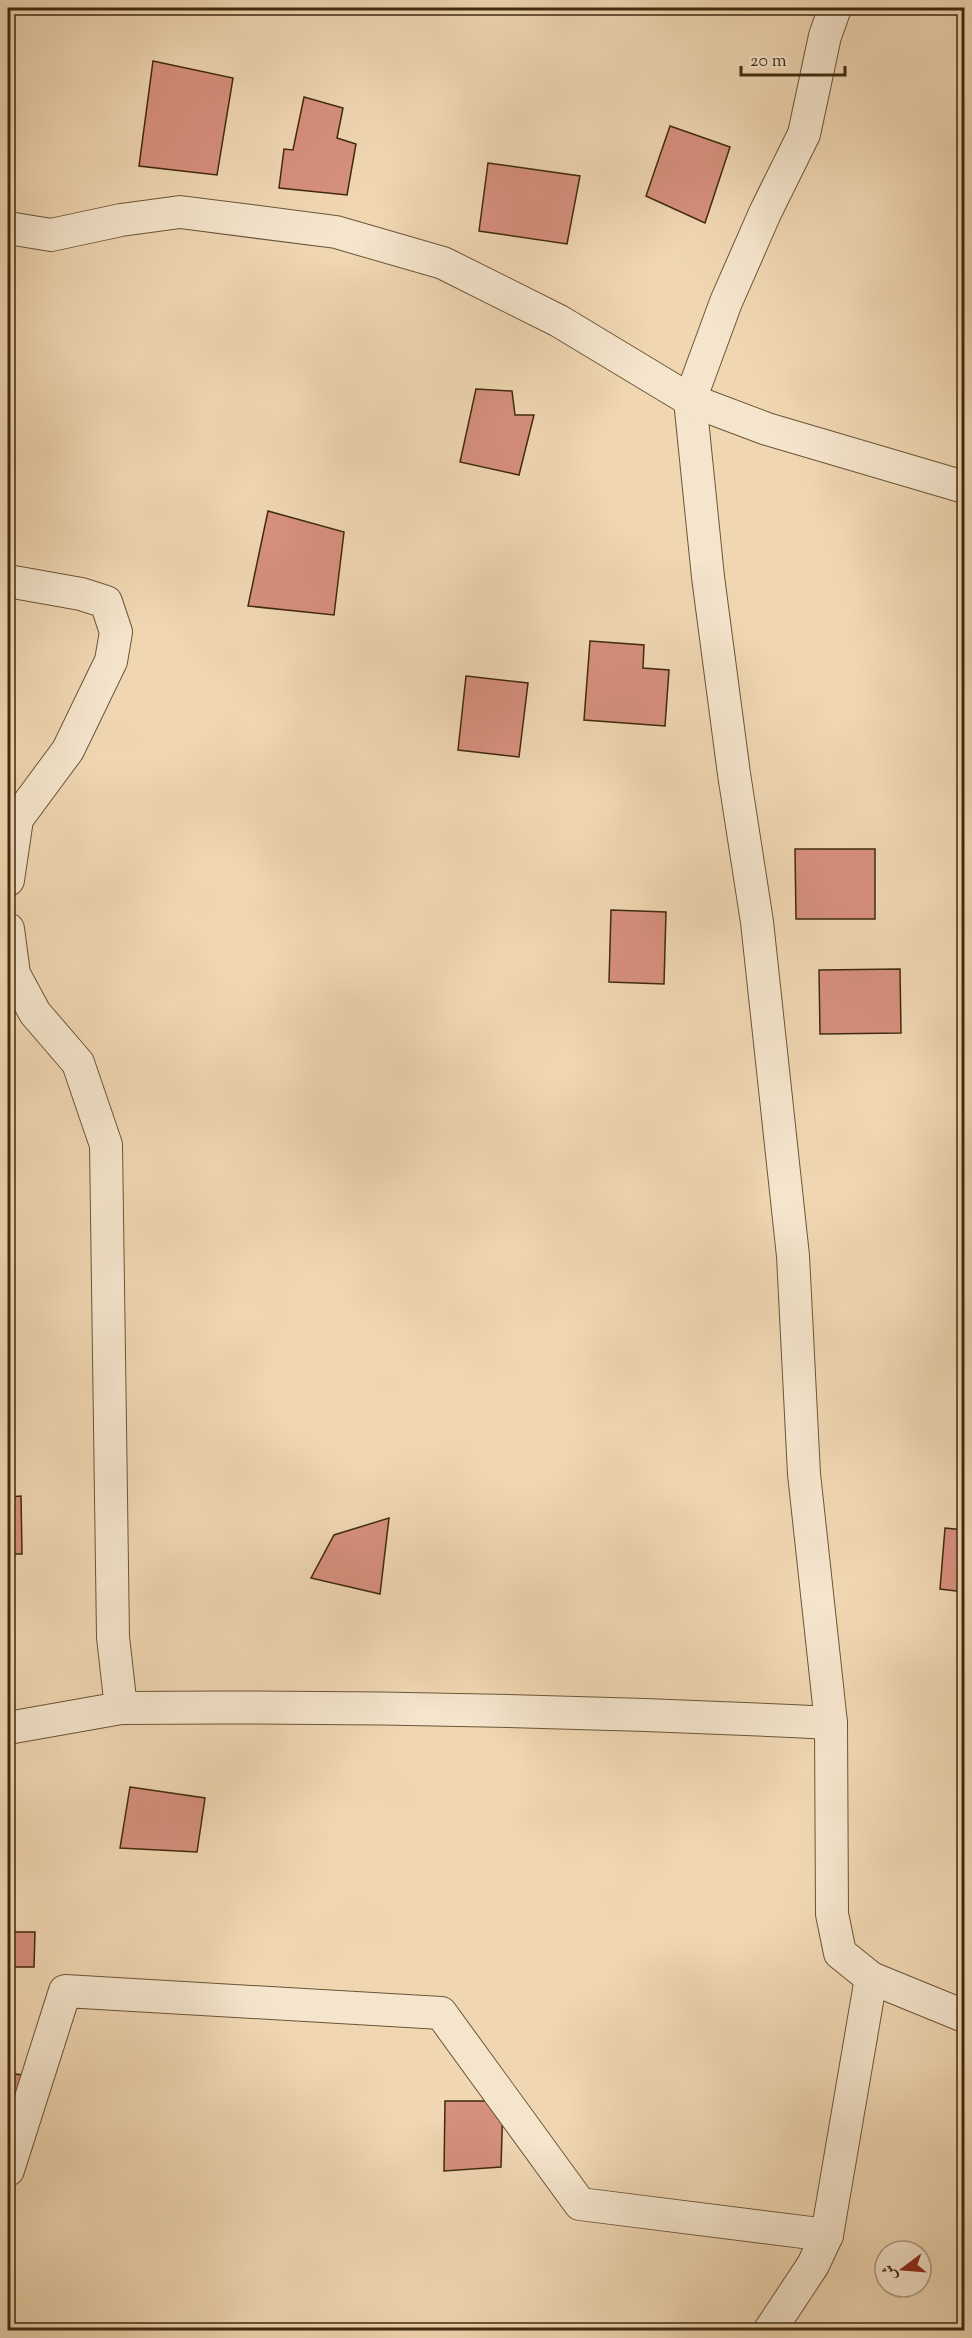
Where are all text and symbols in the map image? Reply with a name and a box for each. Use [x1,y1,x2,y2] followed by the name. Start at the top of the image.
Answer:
[741,39,844,77] scale bar
[750,49,787,75] text: 20 m
[873,2239,933,2299] north arrow
[878,2262,904,2283] text: ش

